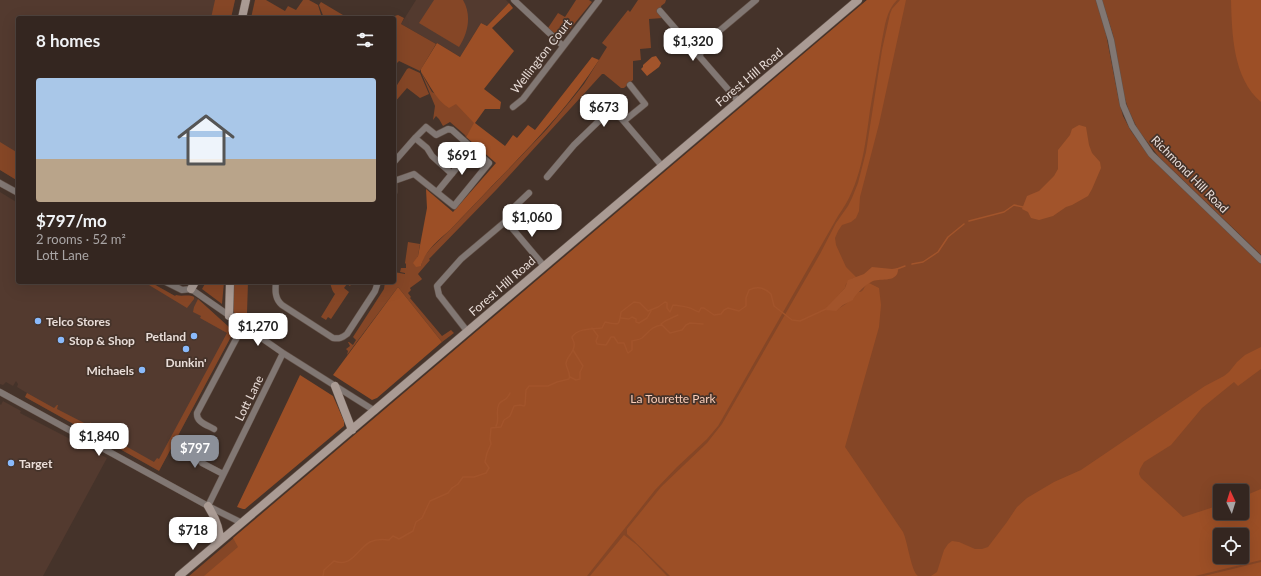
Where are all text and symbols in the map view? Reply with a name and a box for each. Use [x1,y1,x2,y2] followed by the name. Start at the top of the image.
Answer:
[507,15,575,96] street label: Wellington Court
[660,28,726,62] pin: $1,320
[354,29,376,51] icon: filters
[36,30,100,51] text: 8 homes
[673,33,713,49] text: $1,320
[712,44,786,110] street label: Forest Hill Road
[580,94,628,128] pin: $673
[589,99,619,115] text: $673
[170,104,242,176] icon: home
[1148,132,1232,216] street label: Richmond Hill Road
[438,142,486,176] pin: $691
[447,147,477,163] text: $691
[499,204,565,238] pin: $1,060
[512,209,552,225] text: $1,060
[36,210,107,231] text: $797/mo
[36,231,126,247] text: 2 rooms · 52 m²
[36,247,89,263] text: Lott Lane
[466,253,538,319] street label: Forest Hill Road
[225,313,291,347] pin: $1,270
[46,314,110,329] place label: Telco Stores
[33,316,43,326] marker: Telco Stores
[238,318,278,334] text: $1,270
[145,329,186,344] place label: Petland
[189,331,199,341] marker: Petland
[69,333,135,348] place label: Stop & Shop
[56,335,66,345] marker: Stop & Shop
[181,344,191,354] marker: Dunkin'
[165,355,207,370] place label: Dunkin'
[86,363,134,378] place label: Michaels
[137,365,147,375] marker: Michaels
[232,373,266,423] street label: Lott Lane
[630,391,717,406] park label: La Tourette Park
[66,423,132,457] pin: $1,840
[79,428,119,444] text: $1,840
[171,435,219,469] pin: $797
[180,440,210,456] text: $797
[19,456,53,471] place label: Target
[6,458,16,468] marker: Target
[1213,484,1249,520] north arrow
[1213,484,1249,564] map controls
[169,517,217,551] pin: $718
[178,522,208,538] text: $718
[1213,528,1249,564] button: locate

